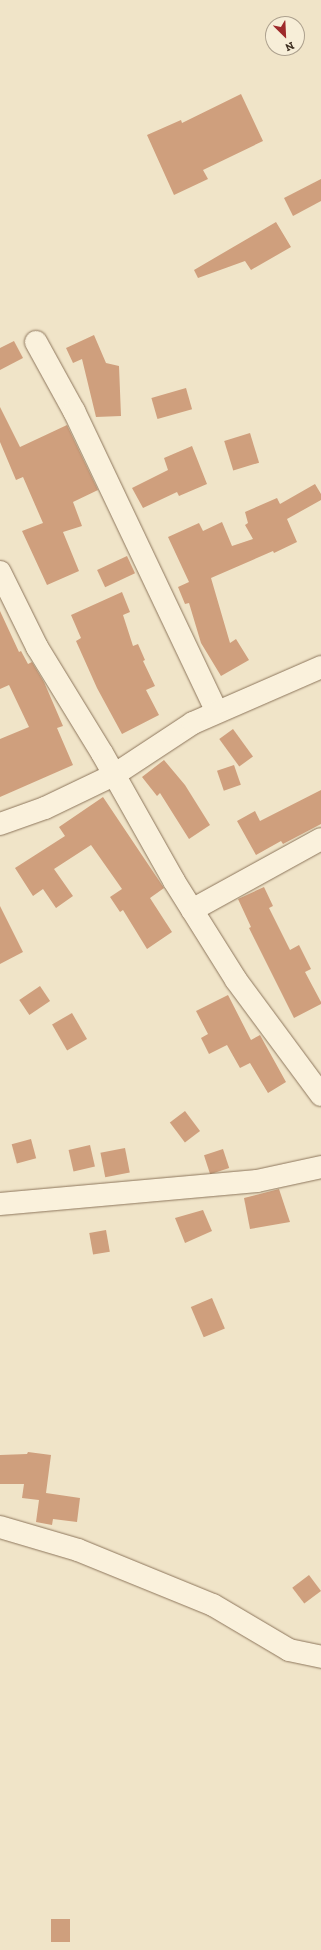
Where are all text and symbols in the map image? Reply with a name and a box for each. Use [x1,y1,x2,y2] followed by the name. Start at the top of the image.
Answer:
[265,16,305,56] north arrow
[283,39,296,54] text: N

